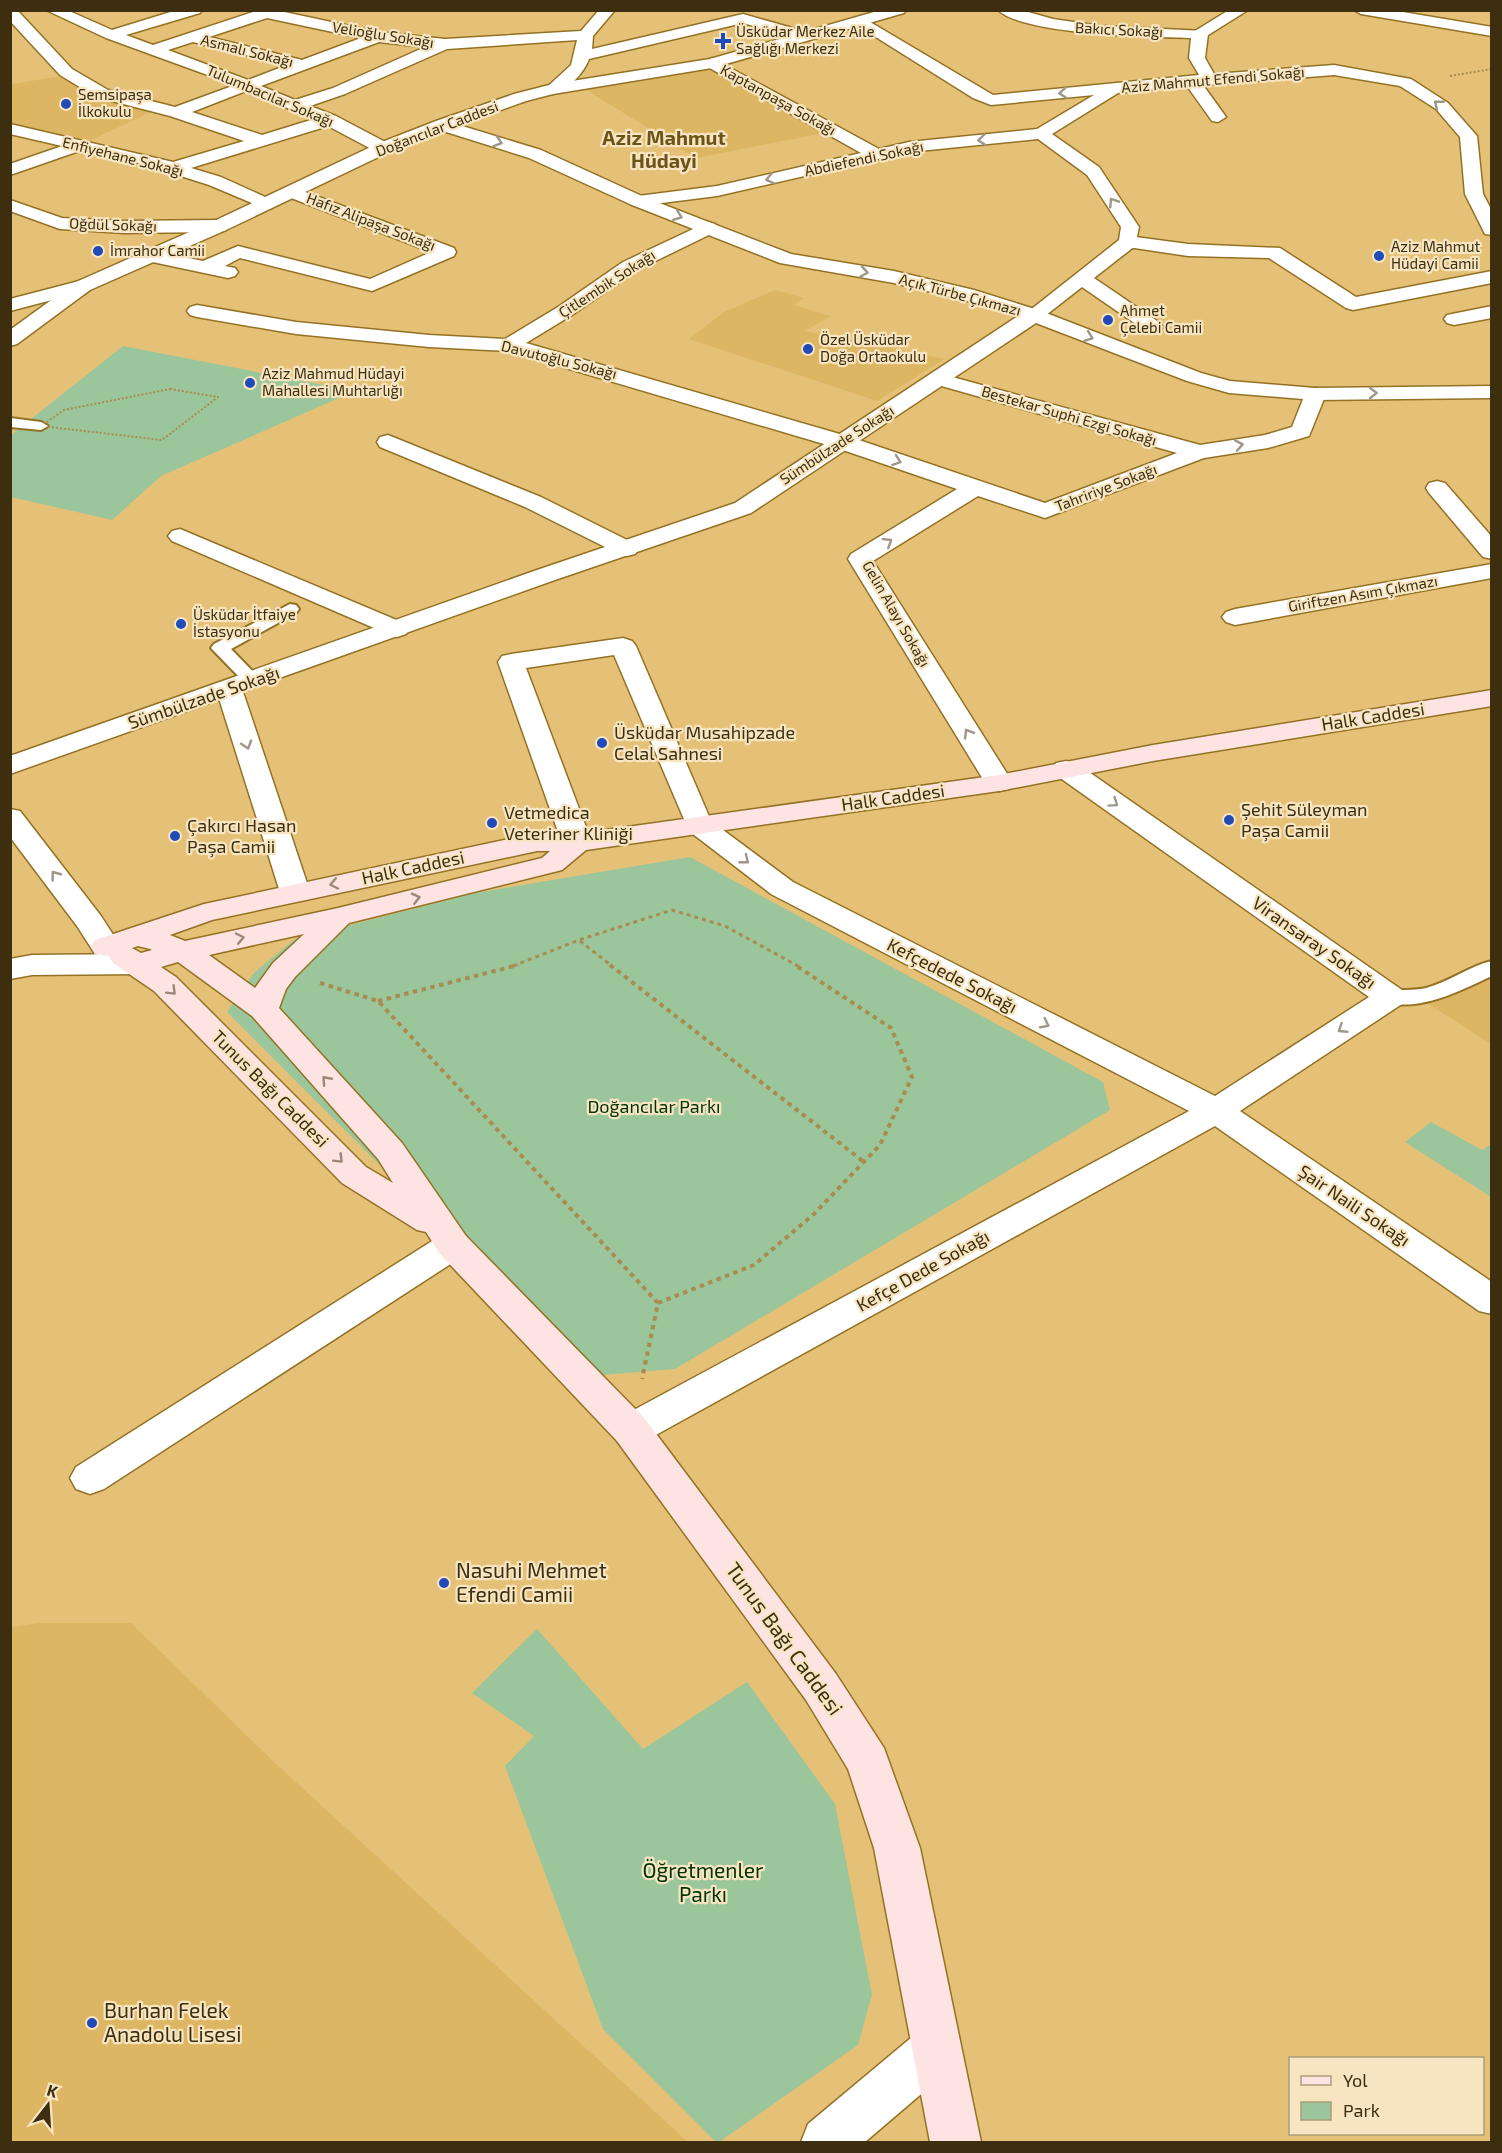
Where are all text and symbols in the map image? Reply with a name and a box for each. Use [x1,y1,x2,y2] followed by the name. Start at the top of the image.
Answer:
[331,17,435,51] street label: Velioğlu Sokağı
[1075,18,1164,40] street label: Bakıcı Sokağı
[736,22,875,57] place label: Üsküdar Merkez Aile Sağlığı Merkezi
[199,30,295,70] street label: Asmalı Sokağı
[714,32,732,50] marker: Üsküdar Merkez Aile Sağlığı Merkezi
[204,60,337,130] street label: Tulumbacılar Sokağı
[717,60,839,139] street label: Kaptanpaşa Sokağı
[1121,62,1305,96] street label: Aziz Mahmut Efendi Sokağı
[78,85,152,120] place label: Semsipaşa İlkokulu
[1059,87,1068,100] one-way arrow
[373,96,501,160] street label: Doğancılar Caddesi
[59,97,73,111] marker: Semsipaşa İlkokulu
[1434,100,1445,111] one-way arrow
[602,125,726,173] district label: Aziz Mahmut Hüdayi
[61,132,186,180] street label: Enfiyehane Sokağı
[978,133,987,146] one-way arrow
[492,135,503,148] one-way arrow
[803,137,925,179] street label: Abdiefendi Sokağı
[766,172,776,185] one-way arrow
[304,188,438,255] street label: Hafız Alipaşa Sokağı
[1109,198,1120,209] one-way arrow
[672,209,683,222] one-way arrow
[69,213,157,235] street label: Oğdül Sokağı
[1391,237,1480,272] place label: Aziz Mahmut Hüdayi Camii
[110,241,205,259] place label: İmrahor Camii
[91,244,105,258] marker: İmrahor Camii
[555,245,659,322] street label: Çitlembik Sokağı
[1372,249,1386,263] marker: Aziz Mahmut Hüdayi Camii
[858,265,868,278] one-way arrow
[897,269,1023,320] street label: Açık Türbe Çıkmazı
[1120,301,1202,337] place label: Ahmet Çelebi Camii
[1101,313,1115,327] marker: Ahmet Çelebi Camii
[820,330,926,365] place label: Özel Üsküdar Doğa Ortaokulu
[1083,330,1093,343] one-way arrow
[500,336,619,382] street label: Davutoğlu Sokağı
[801,342,815,356] marker: Özel Üsküdar Doğa Ortaokulu
[262,364,405,399] place label: Aziz Mahmud Hüdayi Mahallesi Muhtarlığı
[243,376,257,390] marker: Aziz Mahmud Hüdayi Mahallesi Muhtarlığı
[980,381,1159,449] street label: Bestekar Suphi Ezgi Sokağı
[1369,387,1378,399] one-way arrow
[776,401,897,488] street label: Sümbülzade Sokağı
[1234,440,1243,452] one-way arrow
[891,454,902,467] one-way arrow
[1052,459,1159,515] street label: Tahririye Sokağı
[882,537,892,549] one-way arrow
[859,557,934,670] street label: Gelin Alayı Sokağı
[1287,571,1439,616] street label: Giriftzen Asım Çıkmazı
[193,605,296,640] place label: Üsküdar İtfaiye İstasyonu
[174,617,188,631] marker: Üsküdar İtfaiye İstasyonu
[125,661,282,733] street label: Sümbülzade Sokağı
[1320,697,1426,735] street label: Halk Caddesi
[614,721,795,764] place label: Üsküdar Musahipzade Celal Sahnesi
[963,729,975,739] one-way arrow
[595,736,609,750] marker: Üsküdar Musahipzade Celal Sahnesi
[240,739,253,750] one-way arrow
[840,779,946,815] street label: Halk Caddesi
[1107,796,1118,807] one-way arrow
[1241,798,1368,842] place label: Şehit Süleyman Paşa Camii
[504,801,633,844] place label: Vetmedica Veteriner Kliniği
[1222,813,1236,827] marker: Şehit Süleyman Paşa Camii
[187,814,296,858] place label: Çakırcı Hasan Paşa Camii
[485,816,499,830] marker: Vetmedica Veteriner Kliniği
[168,829,182,843] marker: Çakırcı Hasan Paşa Camii
[359,845,466,889] street label: Halk Caddesi
[739,853,750,864] one-way arrow
[51,871,62,882] one-way arrow
[330,877,340,890] one-way arrow
[1248,891,1381,993] street label: Viransaray Sokağı
[410,892,420,905] one-way arrow
[235,933,245,946] one-way arrow
[883,933,1021,1018] street label: Kefçedede Sokağı
[165,983,176,994] one-way arrow
[1039,1016,1050,1028] one-way arrow
[1338,1022,1349,1033] one-way arrow
[208,1025,334,1151] street label: Tunus Bağı Caddesi
[322,1076,333,1086] one-way arrow
[587,1095,721,1117] park label: Doğancılar Parkı
[331,1152,342,1163] one-way arrow
[1294,1160,1415,1251] street label: Şair Naili Sokağı
[852,1224,993,1317] street label: Kefçe Dede Sokağı
[456,1557,607,1606] place label: Nasuhi Mehmet Efendi Camii
[721,1557,849,1719] street label: Tunus Bağı Caddesi
[437,1576,451,1590] marker: Nasuhi Mehmet Efendi Camii
[643,1857,764,1906] park label: Öğretmenler Parkı
[104,1997,241,2046] place label: Burhan Felek Anadolu Lisesi
[85,2016,99,2030] marker: Burhan Felek Anadolu Lisesi
[1289,2057,1484,2135] legend
[1343,2069,1368,2091] text: Yol
[18,2075,78,2135] north arrow
[45,2080,61,2101] text: K
[1343,2099,1380,2121] text: Park

